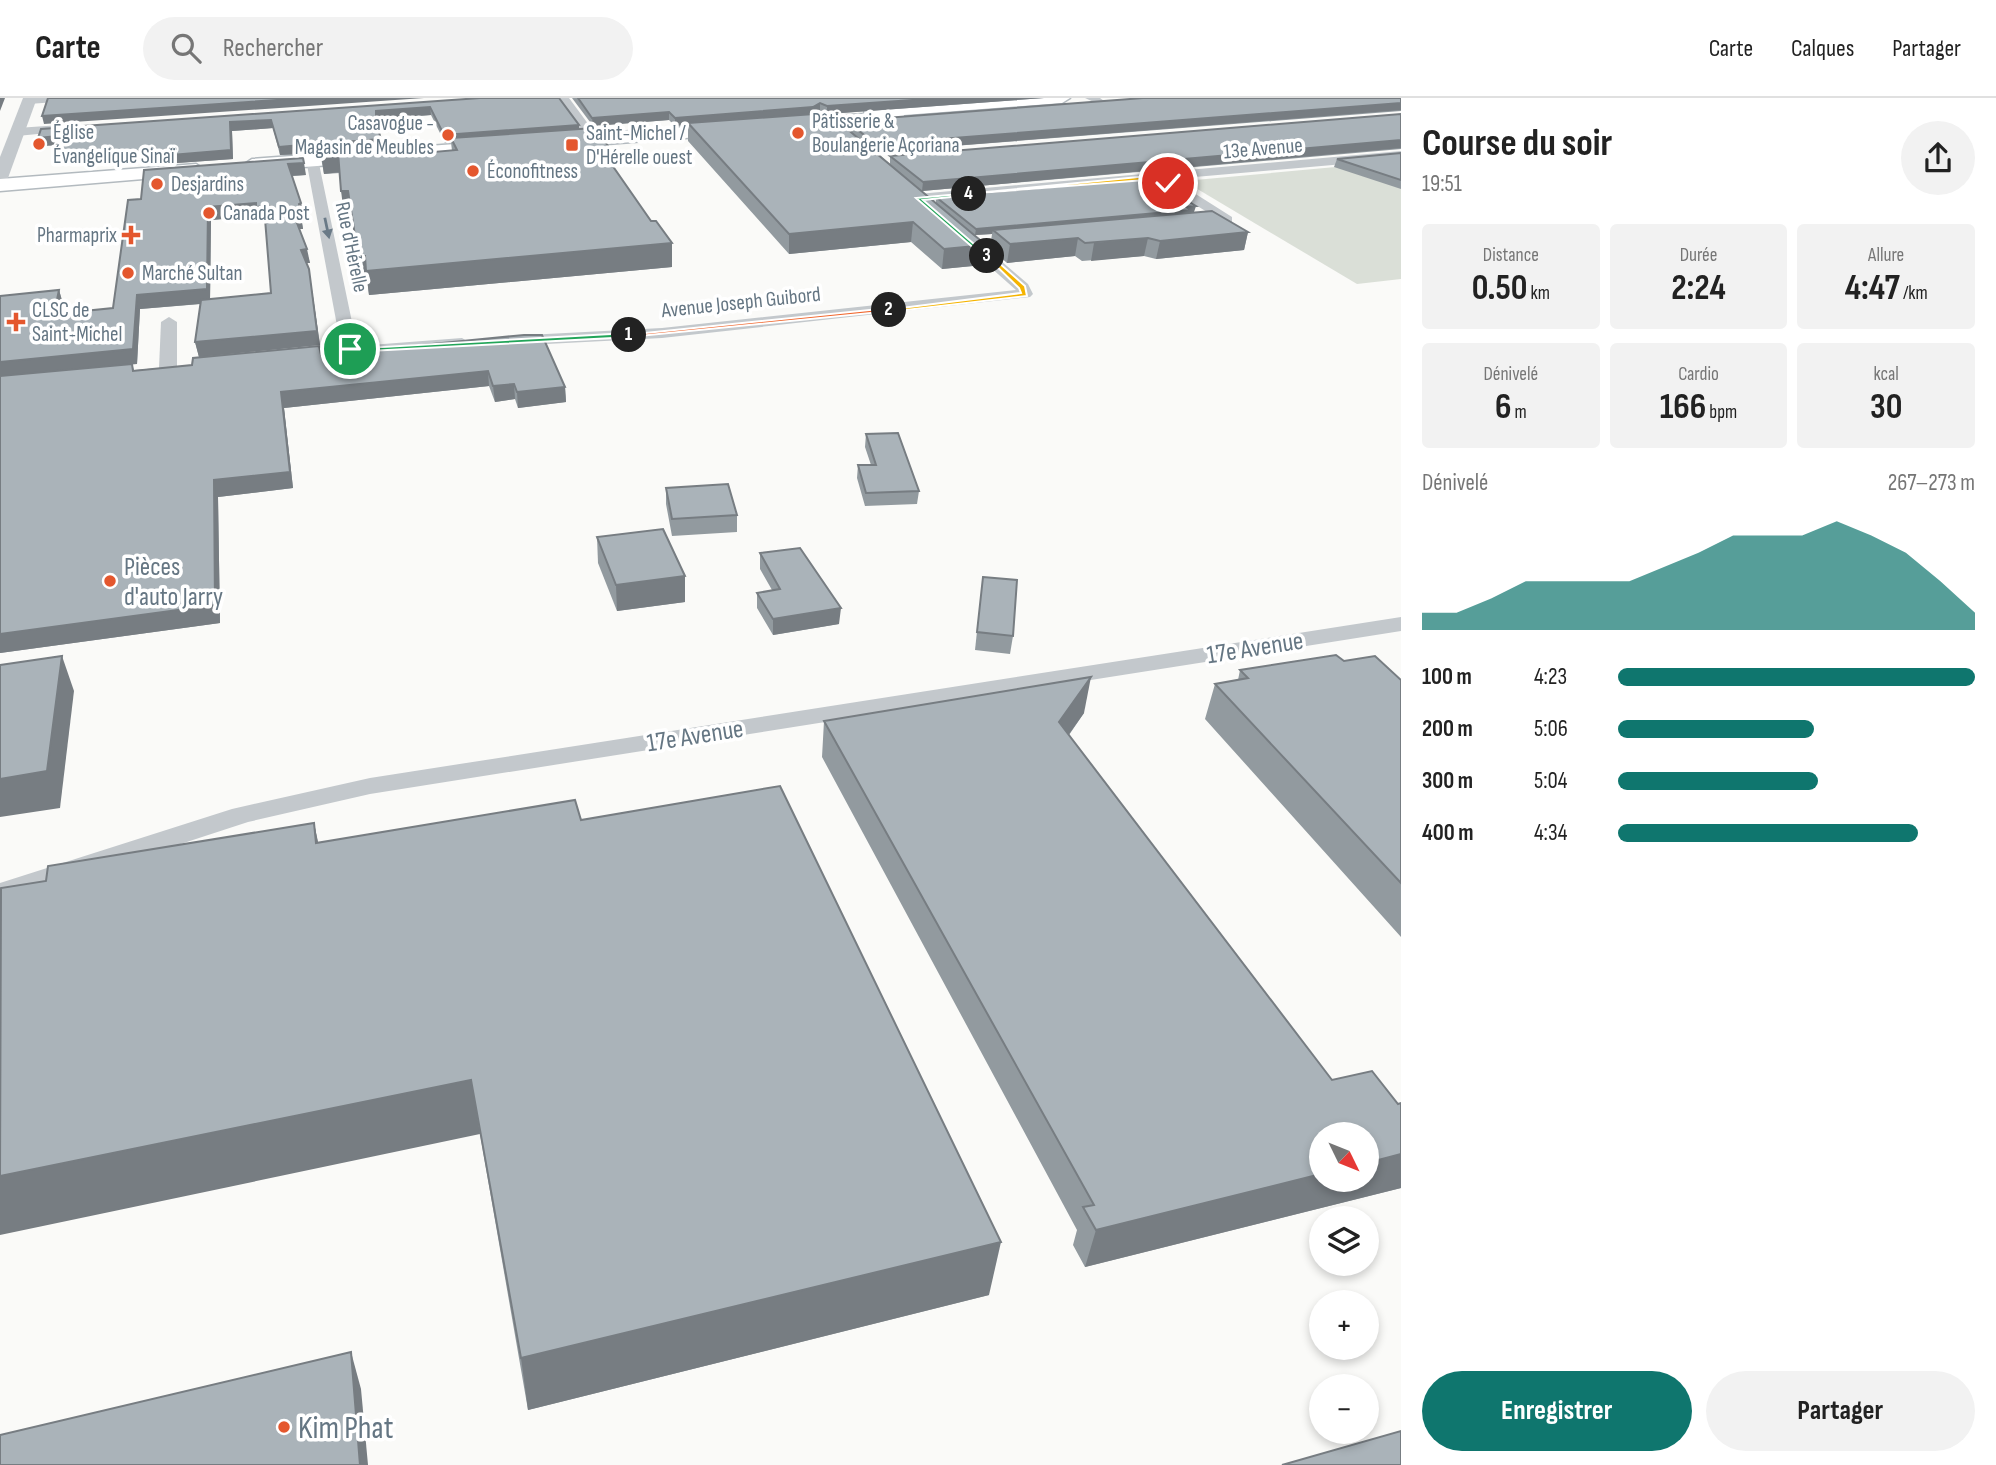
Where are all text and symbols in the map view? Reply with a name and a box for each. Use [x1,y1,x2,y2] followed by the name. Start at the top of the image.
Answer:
[143,17,633,80] search box
[35,28,101,68] text: Carte
[167,29,205,67] icon: search
[223,33,323,64] text: Rechercher
[1709,34,1753,63] text: Carte
[1791,34,1854,63] text: Calques
[1892,34,1961,63] text: Partager
[812,109,960,158] place label: Pâtisserie & Boulangerie Açoriana
[295,111,434,160] place label: Casavogue - Magasin de Meubles
[53,120,176,169] place label: Église Évangelique Sinaï
[586,121,692,170] place label: Saint-Michel / D'Hérelle ouest
[1422,121,1612,166] text: Course du soir
[1901,121,1975,195] button: share
[790,125,806,141] marker: Pâtisserie & Boulangerie Açoriana
[440,127,456,143] marker: Casavogue - Magasin de Meubles
[1222,133,1304,164] street label: 13e Avenue
[31,136,47,152] marker: Église Évangelique Sinaï
[564,137,580,153] marker: Saint-Michel / D'Hérelle ouest
[1138,153,1198,213] pin
[487,159,578,184] place label: Éconofitness
[465,163,481,179] marker: Éconofitness
[1149,164,1187,202] icon: check
[1422,170,1462,198] text: 19:51
[171,172,244,197] place label: Desjardins
[149,176,165,192] marker: Desjardins
[951,176,986,212] pin: 4
[964,182,973,205] text: 4
[330,200,373,295] street label: Rue d'Hérelle
[223,201,310,226] place label: Canada Post
[201,205,217,221] marker: Canada Post
[321,217,332,239] one-way arrow
[37,223,117,248] place label: Pharmaprix
[123,227,139,243] marker: Pharmaprix
[970,238,1004,274] pin: 3
[982,244,991,267] text: 3
[1483,244,1539,267] text: Distance
[1680,244,1717,267] text: Durée
[1868,244,1904,267] text: Allure
[142,261,242,286] place label: Marché Sultan
[120,265,136,281] marker: Marché Sultan
[1472,267,1528,310] text: 0.50
[1671,267,1726,310] text: 2:24
[1845,267,1900,310] text: 4:47
[659,282,822,323] street label: Avenue Joseph Guibord
[1528,282,1550,305] text: km
[1900,282,1928,305] text: /km
[872,292,906,328] pin: 2
[32,298,122,347] place label: CLSC de Saint-Michel
[884,298,893,321] text: 2
[6,312,26,332] marker: CLSC de Saint-Michel
[612,317,646,352] pin: 1
[320,319,380,379] pin
[625,323,632,346] text: 1
[331,330,369,368] icon: arrive
[1483,363,1538,386] text: Dénivelé
[1678,363,1719,386] text: Cardio
[1874,363,1899,386] text: kcal
[1495,386,1511,429] text: 6
[1660,386,1706,429] text: 166
[1870,386,1902,429] text: 30
[1511,401,1527,424] text: m
[1706,401,1737,424] text: bpm
[1422,469,1488,497] text: Dénivelé
[1888,469,1975,497] text: 267–273 m
[124,552,223,613] place label: Pièces d'auto Jarry
[102,573,118,589] marker: Pièces d'auto Jarry
[1205,626,1306,671] street label: 17e Avenue
[1422,663,1472,691] text: 100 m
[1534,663,1567,691] text: 4:23
[645,714,746,759] street label: 17e Avenue
[1422,715,1473,743] text: 200 m
[1534,715,1568,743] text: 5:06
[1422,767,1473,795] text: 300 m
[1534,767,1567,795] text: 5:04
[1422,819,1473,847] text: 400 m
[1534,819,1567,847] text: 4:34
[1309,1122,1379,1192] north arrow
[1309,1122,1379,1444] map controls
[1309,1206,1379,1276] button: layers
[1309,1290,1379,1360] button: +
[1422,1371,1692,1451] button: Enregistrer
[1706,1371,1975,1451] button: Partager
[1309,1374,1379,1444] button: −
[298,1409,393,1448] place label: Kim Phat
[276,1419,292,1435] marker: Kim Phat

